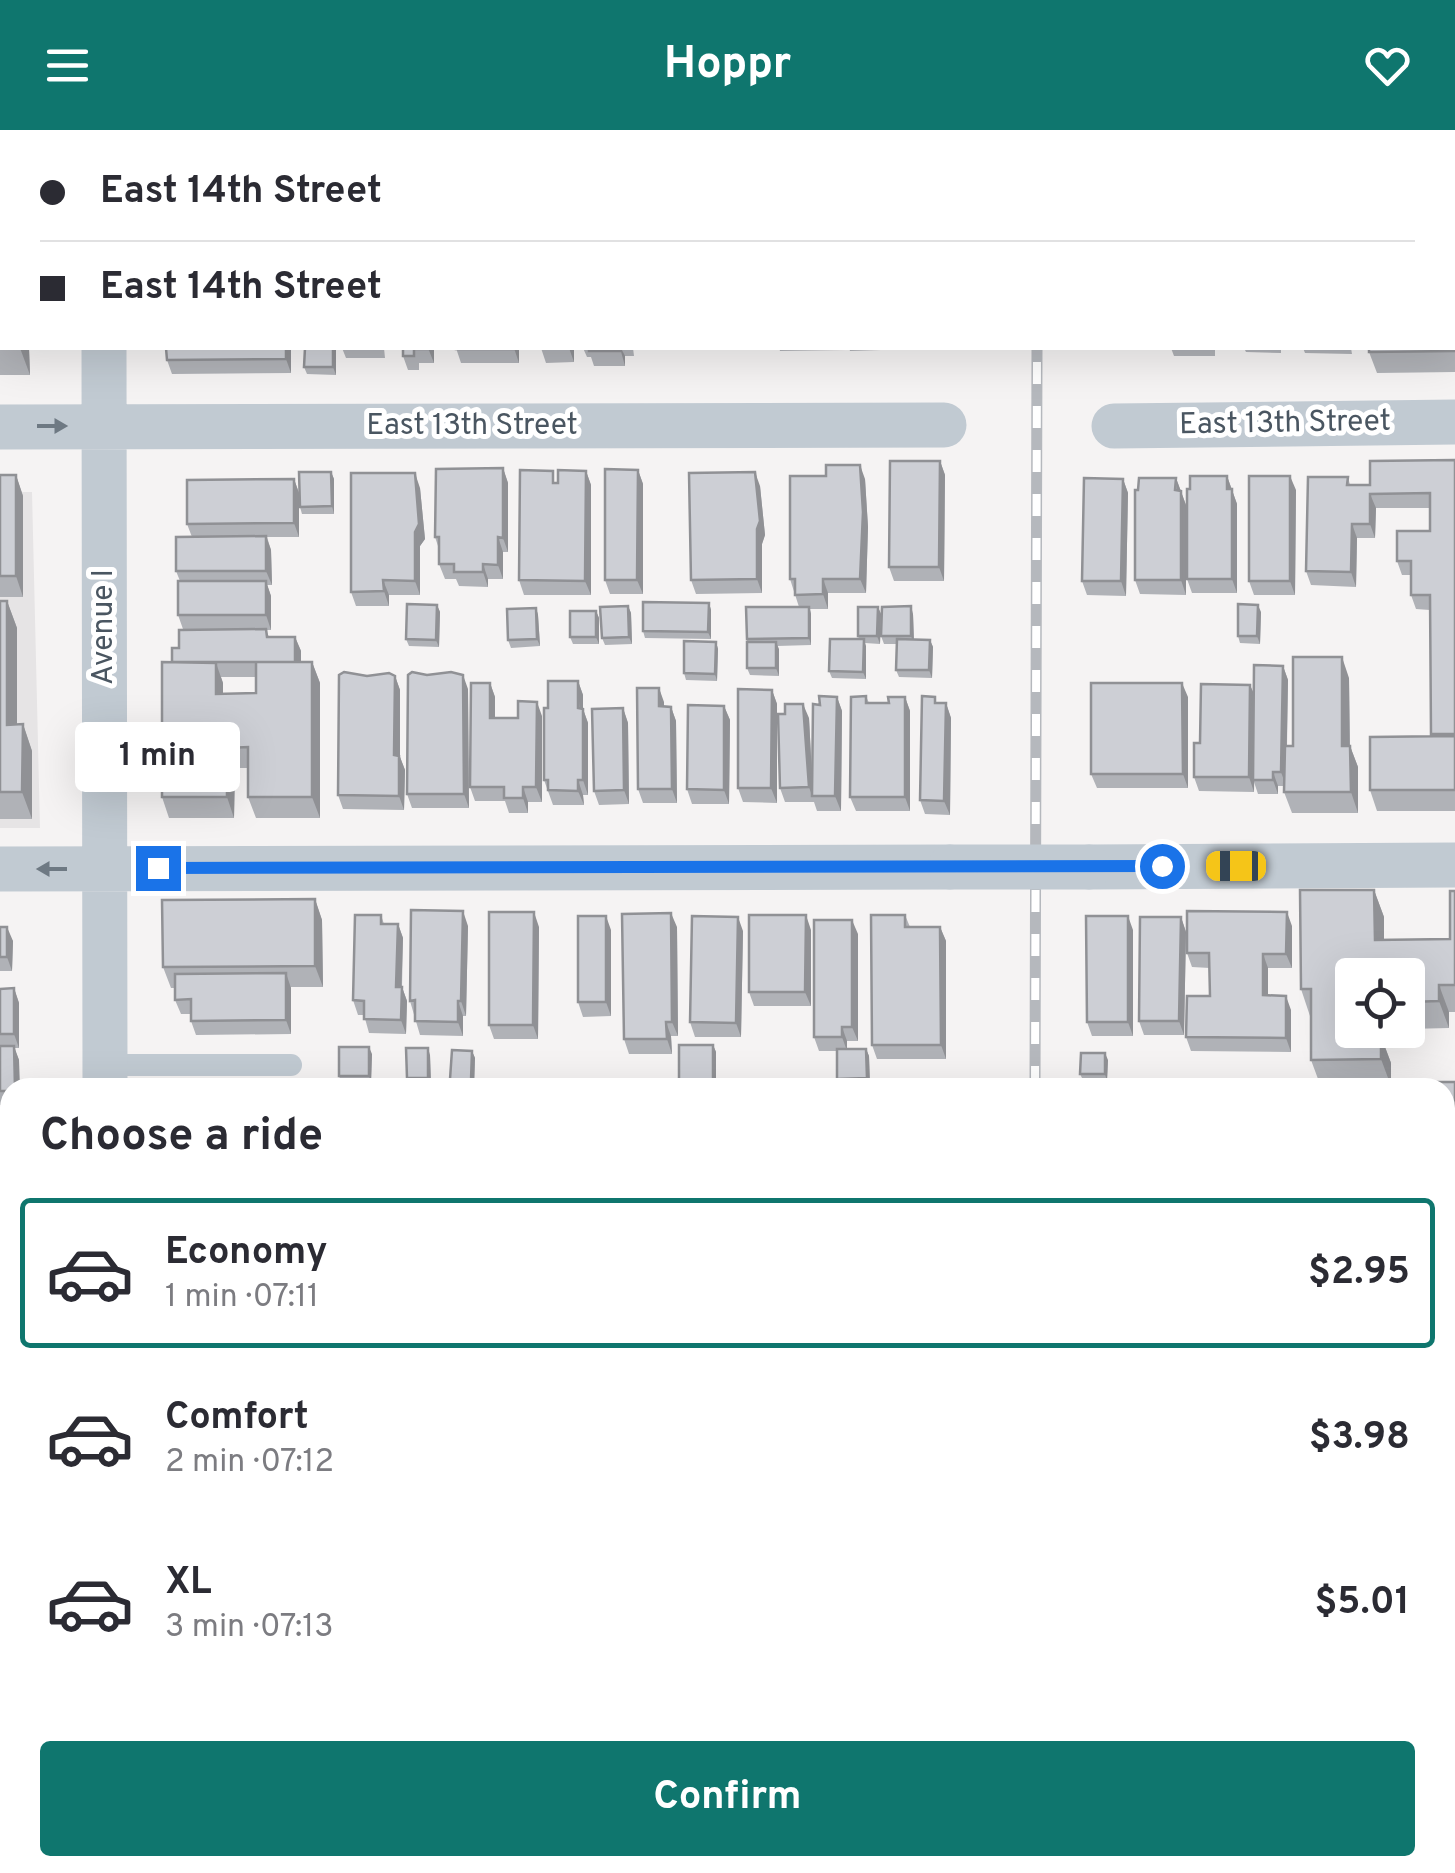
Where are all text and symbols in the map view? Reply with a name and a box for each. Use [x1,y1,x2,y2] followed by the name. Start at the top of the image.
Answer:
[664,37,791,94] text: Hoppr
[40,38,95,93] icon: menu
[1360,38,1415,93] icon: heart
[100,168,382,217] text: East 14th Street
[100,264,382,313] text: East 14th Street
[1179,404,1391,444] street label: East 13th Street
[366,408,578,445] street label: East 13th Street
[36,418,68,434] one-way arrow
[86,569,123,685] street label: Avenue I
[76,723,240,793] callout: 1 min
[119,737,196,777] text: 1 min
[1140,844,1185,889] route start
[136,846,181,891] route end
[1206,851,1266,881] car
[36,861,68,877] one-way arrow
[1335,958,1425,1048] map controls
[1335,958,1425,1048] button: locate
[40,1109,323,1166] text: Choose a ride
[45,1228,135,1318] icon: car
[165,1229,327,1278] text: Economy
[1308,1249,1410,1298] text: $2.95
[165,1278,319,1318] text: 1 min · 07:11
[45,1393,135,1483] icon: car
[165,1394,309,1443] text: Comfort
[1309,1414,1410,1463] text: $3.98
[165,1443,334,1483] text: 2 min · 07:12
[45,1558,135,1648] icon: car
[165,1559,212,1608] text: XL
[1314,1579,1410,1628] text: $5.01
[165,1608,333,1648] text: 3 min · 07:13
[40,1741,1415,1856] button: Confirm

